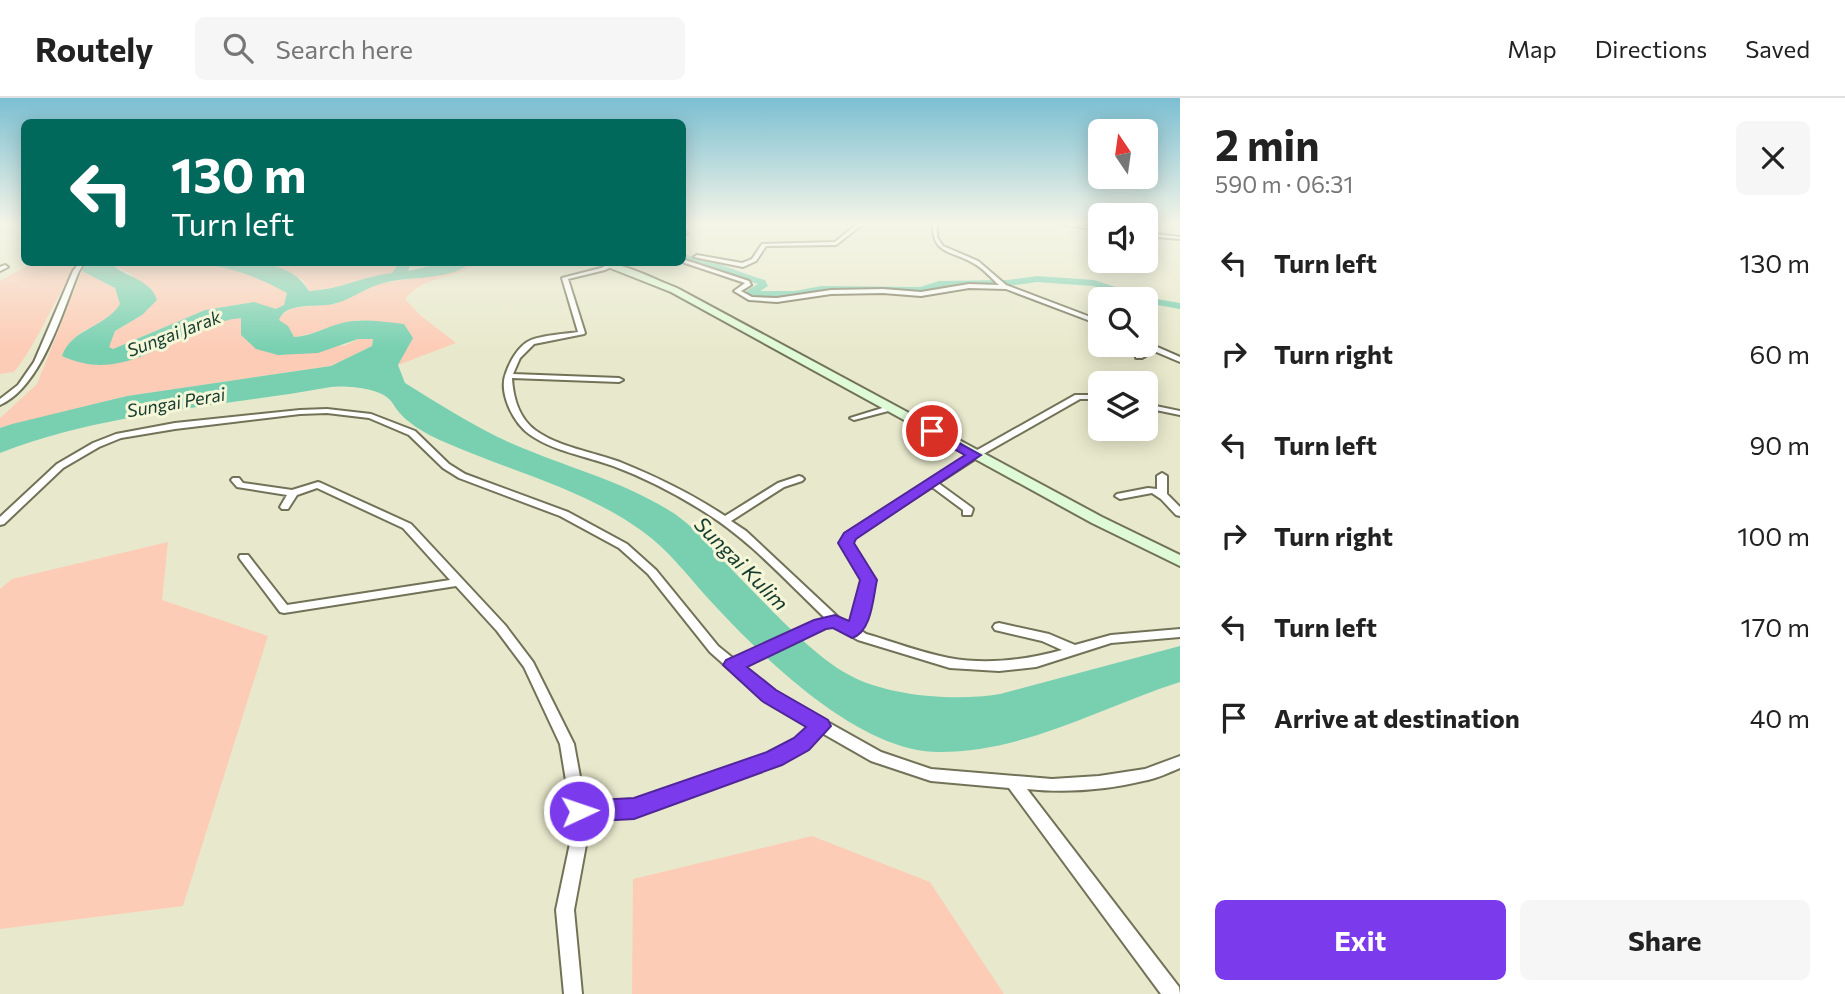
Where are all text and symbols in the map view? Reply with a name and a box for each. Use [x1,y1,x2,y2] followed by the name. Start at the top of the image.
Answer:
[195,17,685,80] search box
[35,28,153,69] text: Routely
[219,29,257,67] icon: search
[275,33,413,64] text: Search here
[1507,34,1557,63] text: Map
[1595,34,1707,63] text: Directions
[1745,34,1810,63] text: Saved
[1215,118,1320,170] text: 2 min
[1088,119,1158,189] north arrow
[1088,119,1158,441] map controls
[1736,121,1810,195] button: close
[171,143,306,203] text: 130 m
[56,147,147,238] icon: left
[1215,170,1353,198] text: 590 m · 06:31
[171,203,295,243] text: Turn left
[1088,203,1158,273] button: sound
[1215,244,1253,282] icon: left
[1274,247,1377,278] text: Turn left
[1739,247,1810,278] text: 130 m
[1088,287,1158,357] button: search
[124,305,225,361] water label: Sungai Jarak
[1215,335,1253,373] icon: right
[1274,338,1393,369] text: Turn right
[1750,338,1810,369] text: 60 m
[1088,371,1158,441] button: layers
[125,382,228,421] water label: Sungai Perai
[902,401,962,461] pin
[913,412,951,450] icon: arrive
[1215,426,1253,464] icon: left
[1274,429,1377,460] text: Turn left
[1750,429,1810,460] text: 90 m
[690,511,794,615] water label: Sungai Kulim
[1215,517,1253,555] icon: right
[1274,520,1393,551] text: Turn right
[1737,520,1810,551] text: 100 m
[1215,608,1253,646] icon: left
[1274,611,1377,642] text: Turn left
[1741,611,1810,642] text: 170 m
[1215,699,1253,737] icon: arrive
[1274,702,1520,733] text: Arrive at destination
[1750,702,1810,733] text: 40 m
[542,774,616,848] position arrow
[1215,900,1506,980] button: Exit
[1520,900,1810,980] button: Share

